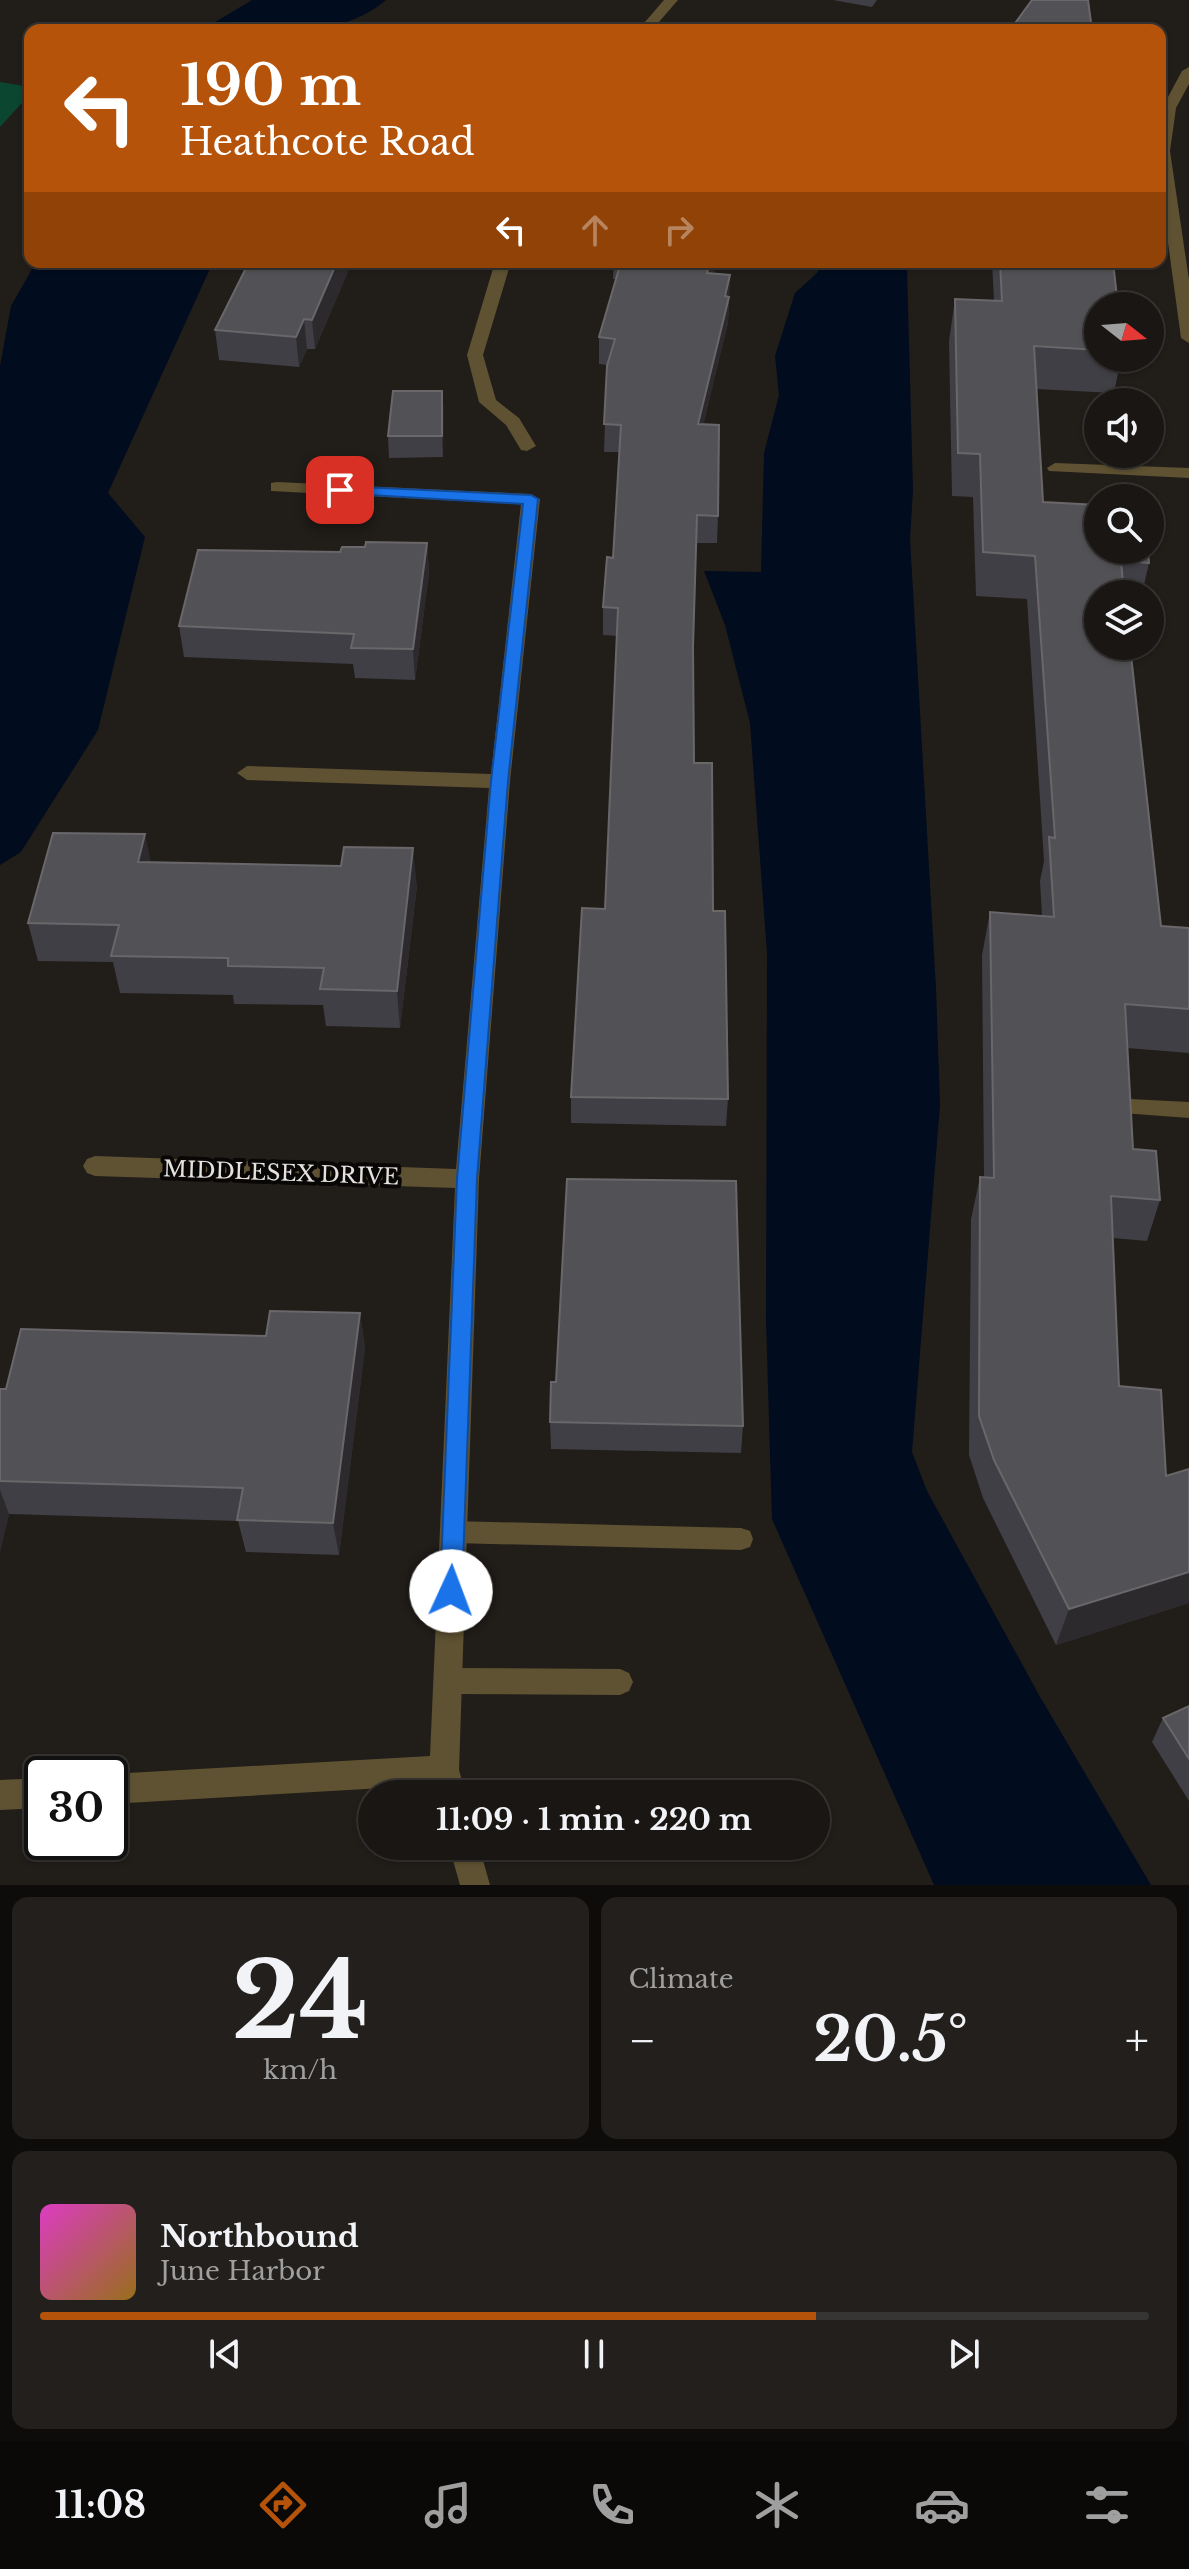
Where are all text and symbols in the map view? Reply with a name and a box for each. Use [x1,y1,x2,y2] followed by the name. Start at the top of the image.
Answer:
[180,51,361,120] text: 190 m
[48,56,152,160] icon: left
[180,120,475,165] text: Heathcote Road
[489,208,533,252] icon: left
[573,208,617,252] icon: ahead
[657,208,701,252] icon: right
[1084,292,1164,372] north arrow
[1084,292,1164,660] map controls
[1084,388,1164,468] button: sound
[306,456,374,524] pin
[318,468,362,512] icon: arrive
[1084,484,1164,564] button: search
[1084,580,1164,660] button: layers
[162,1155,400,1191] street label: MIDDLESEX DRIVE
[409,1549,493,1633] position arrow
[24,1756,128,1860] speed limit sign: 30
[436,1801,752,1838] text: 11:09 · 1 min · 220 m
[232,1937,369,2066] text: 24
[629,1963,734,1995] text: Climate
[813,2003,968,2077] text: 20.5°
[629,2013,656,2068] text: −
[1125,2013,1149,2068] text: +
[263,2054,337,2086] text: km/h
[160,2218,359,2255] text: Northbound
[160,2255,325,2287] text: June Harbor
[203,2332,247,2376] icon: previous
[572,2332,616,2376] icon: pause
[942,2332,986,2376] icon: next
[255,2477,311,2533] icon: directions
[420,2477,476,2533] icon: music
[584,2477,640,2533] icon: phone
[749,2477,805,2533] icon: climate
[914,2477,970,2533] icon: car
[1079,2477,1135,2533] icon: filters
[54,2483,146,2528] text: 11:08

